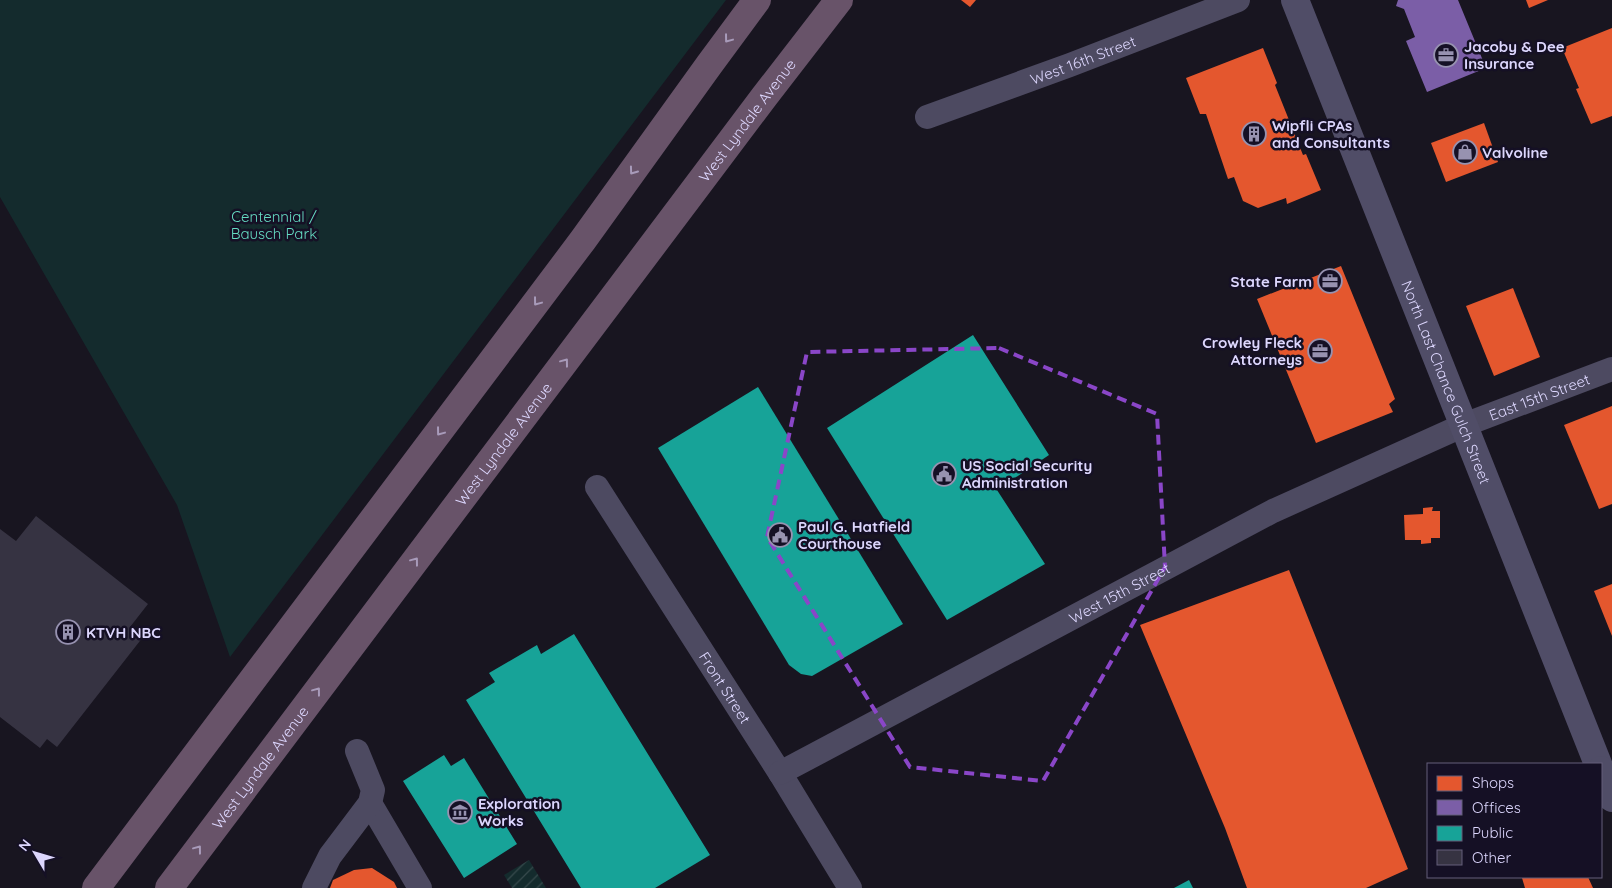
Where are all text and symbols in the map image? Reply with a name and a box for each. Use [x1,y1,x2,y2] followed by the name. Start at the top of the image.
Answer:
[1027,31,1138,88] street label: West 16th Street
[725,33,734,43] one-way arrow
[1464,37,1565,73] place label: Jacoby & Dee Insurance
[1433,42,1459,68] office icon: Jacoby & Dee Insurance
[694,55,800,185] street label: West Lyndale Avenue
[1272,116,1390,152] place label: Wipfli CPAs and Consultants
[1241,121,1267,147] building icon: Wipfli CPAs and Consultants
[1452,139,1478,165] shop icon: Valvoline
[1482,143,1548,162] place label: Valvoline
[630,165,639,175] one-way arrow
[231,207,317,243] park label: Centennial / Bausch Park
[1317,268,1343,294] office icon: State Farm
[1230,272,1312,291] place label: State Farm
[1398,278,1495,486] street label: North Last Chance Gulch Street
[534,296,543,306] one-way arrow
[1202,333,1302,369] place label: Crowley Fleck Attorneys
[1307,338,1333,364] office icon: Crowley Fleck Attorneys
[559,358,568,368] one-way arrow
[1486,369,1592,424] street label: East 15th Street
[451,378,556,509] street label: West Lyndale Avenue
[437,426,445,435] one-way arrow
[962,456,1092,492] place label: US Social Security Administration
[931,461,957,487] public building icon: US Social Security Administration
[798,517,910,553] place label: Paul G. Hatfield Courthouse
[767,522,793,548] public building icon: Paul G. Hatfield Courthouse
[409,558,417,567] one-way arrow
[1065,558,1173,627] street label: West 15th Street
[55,619,81,645] building icon: KTVH NBC
[86,623,161,642] place label: KTVH NBC
[695,648,755,727] street label: Front Street
[311,687,320,697] one-way arrow
[207,702,312,833] street label: West Lyndale Avenue
[1427,763,1602,878] legend
[1472,773,1514,792] text: Shops
[478,794,560,830] place label: Exploration Works
[1472,798,1521,817] text: Offices
[447,799,473,825] museum icon: Exploration Works
[1472,823,1513,842] text: Public
[10,828,60,878] north arrow
[14,835,35,855] text: N
[193,846,201,855] one-way arrow
[1472,848,1512,867] text: Other

